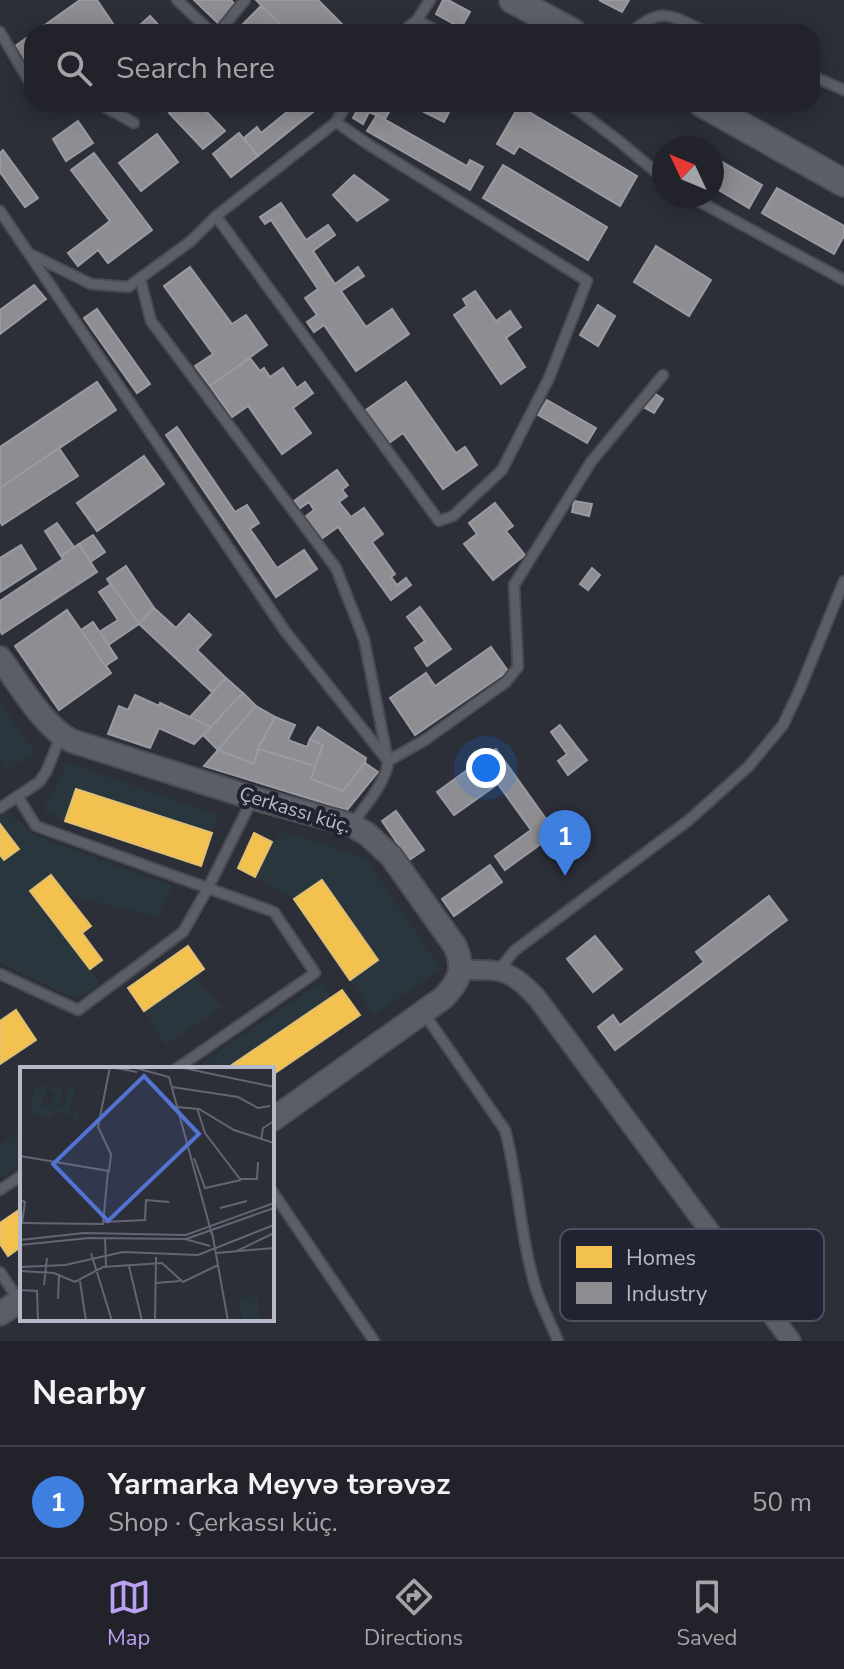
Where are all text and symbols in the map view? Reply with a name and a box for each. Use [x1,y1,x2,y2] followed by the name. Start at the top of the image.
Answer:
[24,24,820,112] search box
[52,46,96,90] icon: search
[116,48,275,89] text: Search here
[652,136,724,208] north arrow
[466,748,506,788] your location
[236,780,354,840] street label: Çerkassı küç.
[539,810,591,876] pin: 1
[20,1067,274,1321] inset map
[560,1229,824,1321] legend
[626,1243,696,1273] text: Homes
[626,1279,708,1309] text: Industry
[32,1370,146,1416] text: Nearby
[108,1464,450,1505] text: Yarmarka Meyvә tәrәvәz
[50,1485,66,1520] text: 1
[752,1485,812,1520] text: 50 m
[108,1505,338,1540] text: Shop · Çerkassı küç.
[107,1575,151,1653] tab: Map
[364,1575,463,1653] tab: Directions
[677,1575,737,1653] tab: Saved

